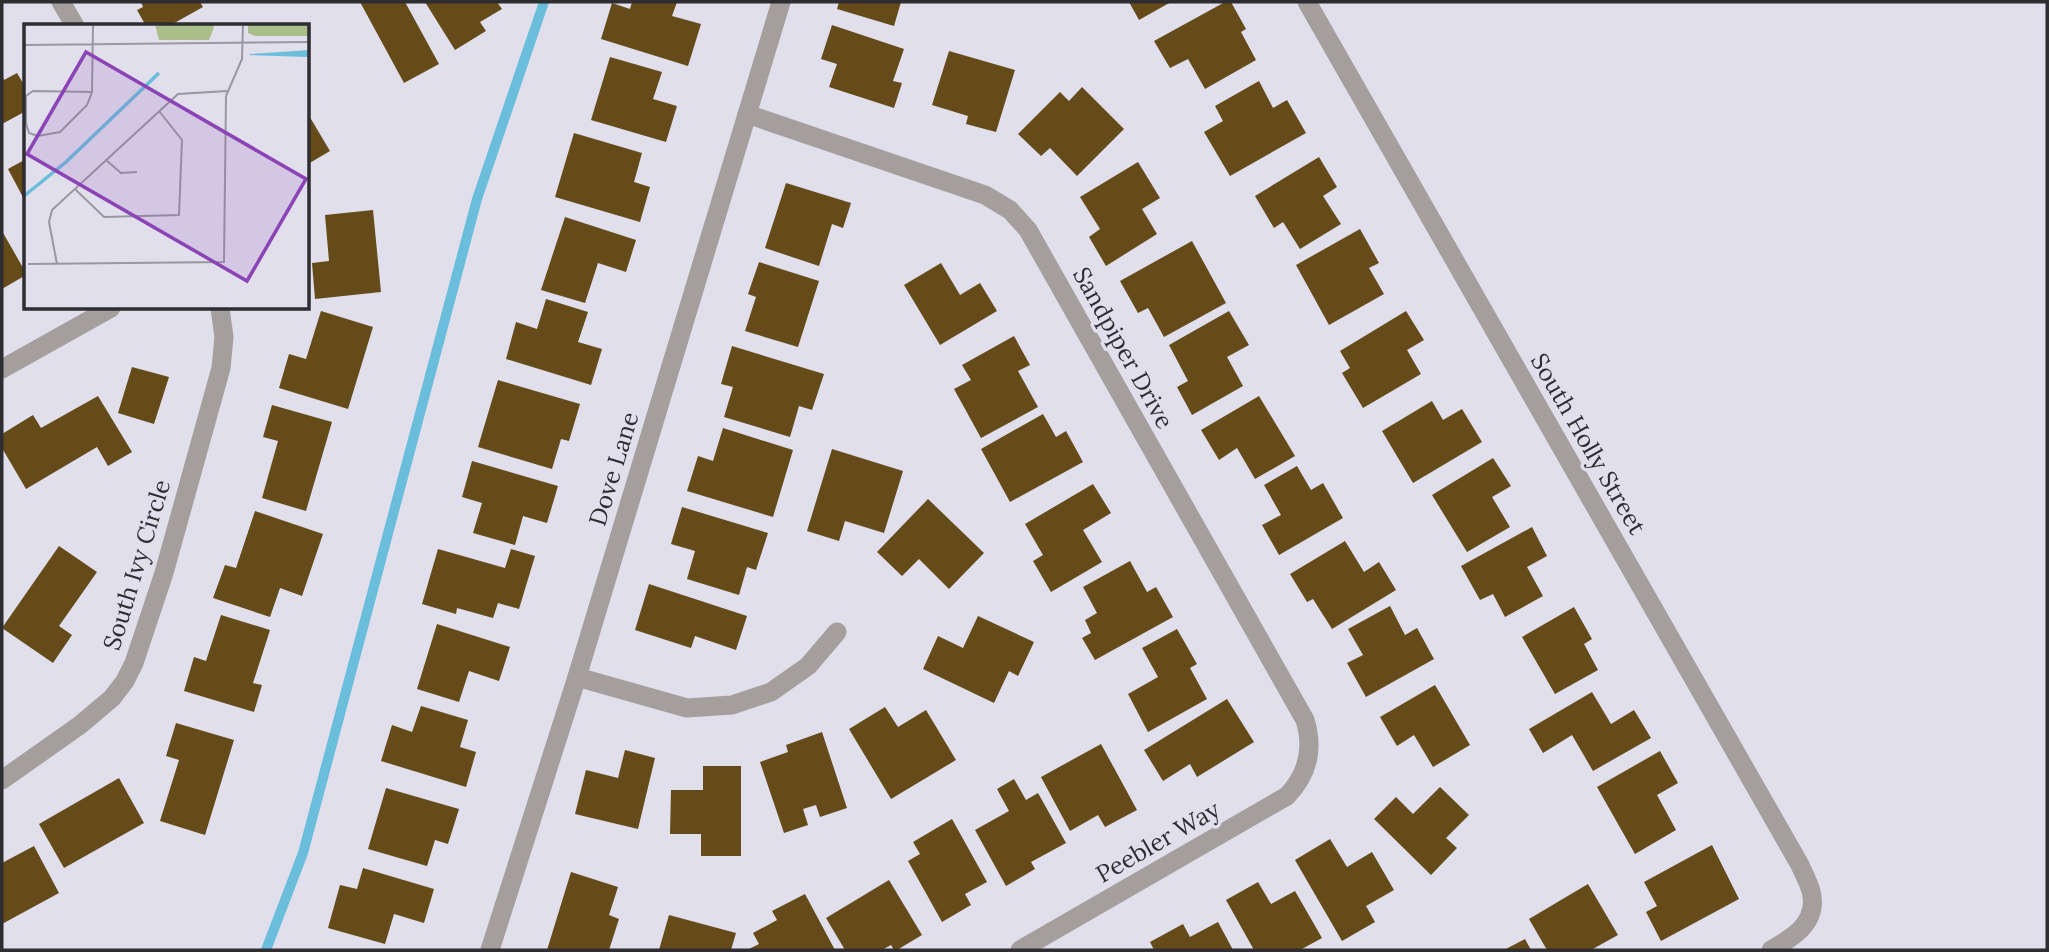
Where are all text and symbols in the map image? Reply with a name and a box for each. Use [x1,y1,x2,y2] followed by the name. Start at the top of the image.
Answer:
[24,24,310,310] inset map
[1066,261,1181,434] street label: Sandpiper Drive
[1524,348,1653,541] street label: South Holly Street
[582,408,646,530] street label: Dove Lane
[96,476,177,654] street label: South Ivy Circle
[1090,793,1226,890] street label: Peebler Way

